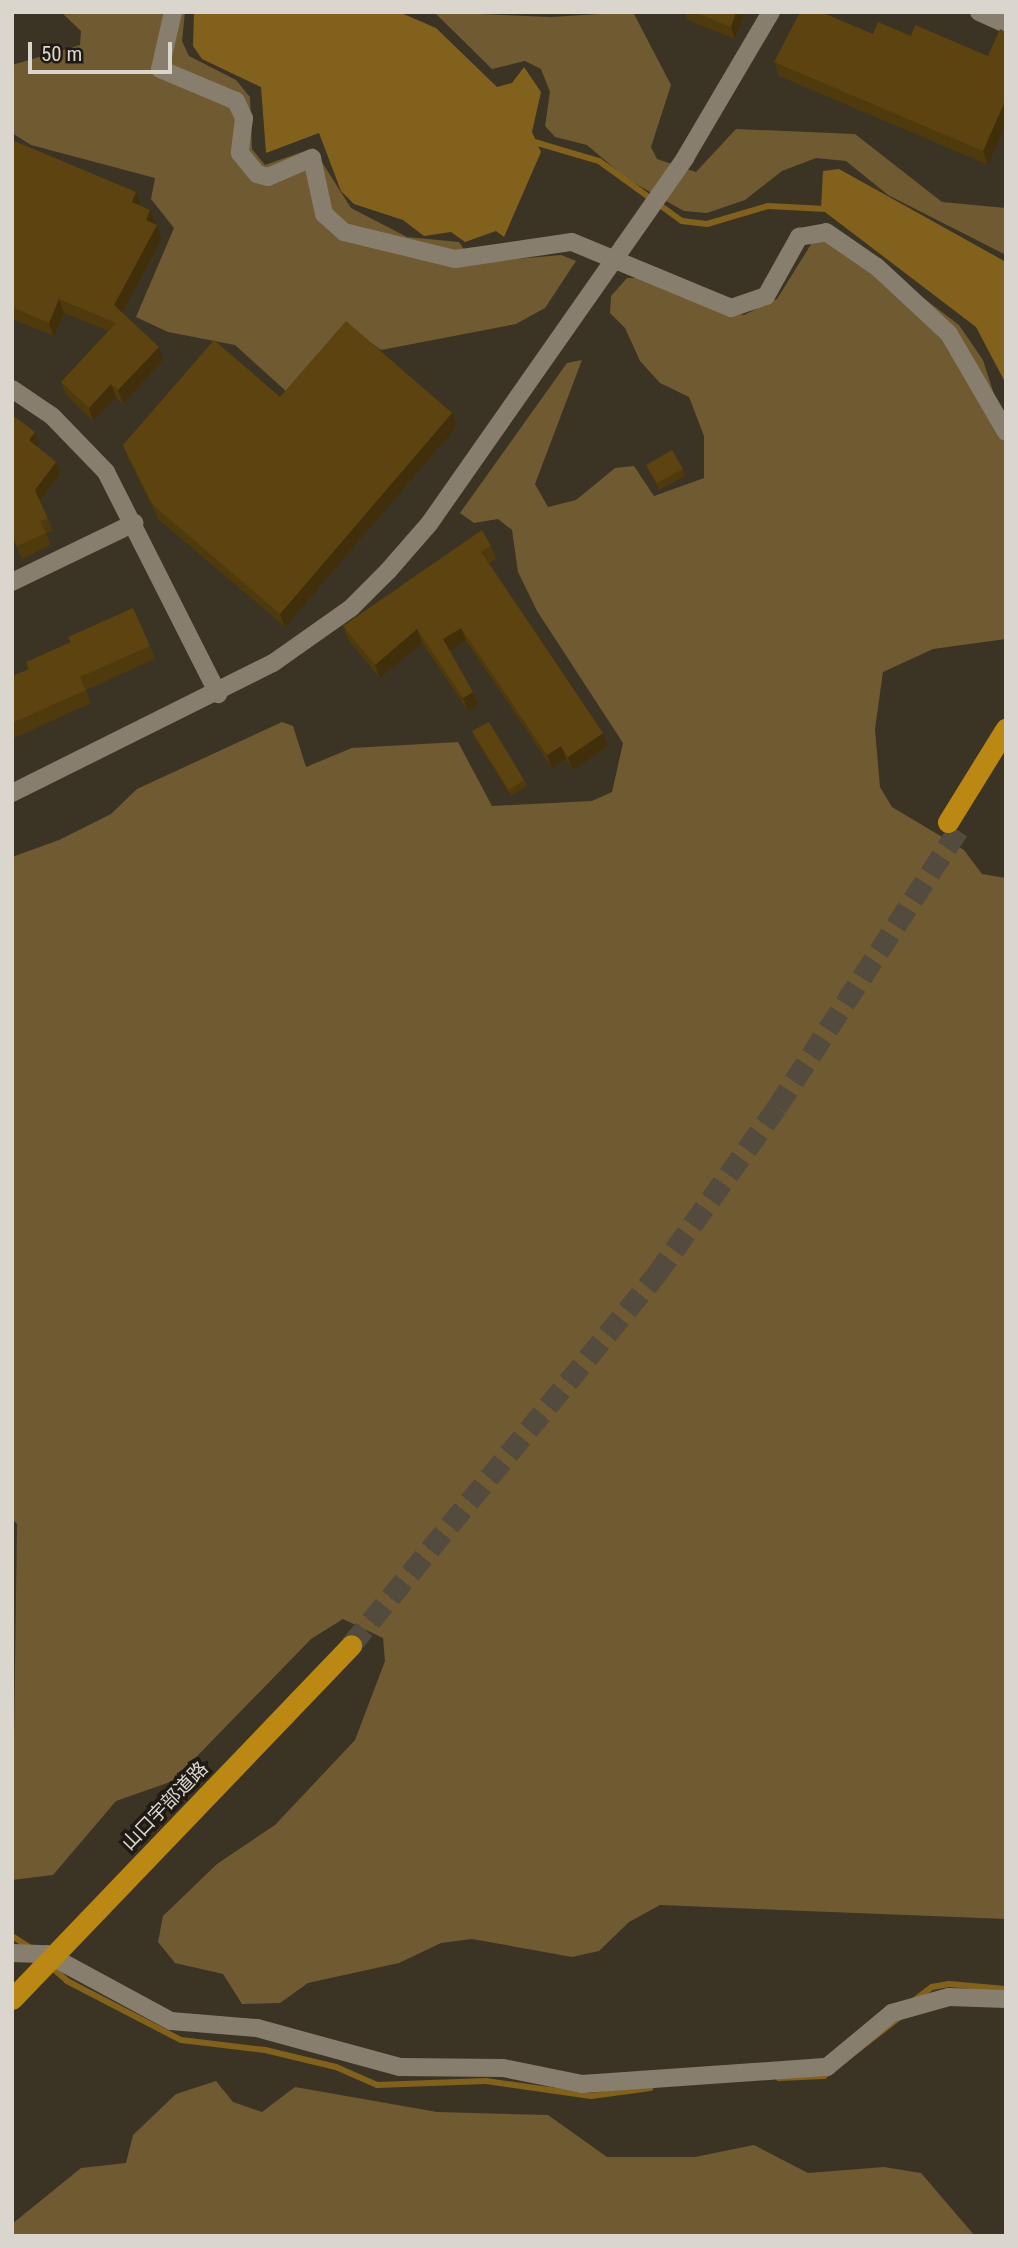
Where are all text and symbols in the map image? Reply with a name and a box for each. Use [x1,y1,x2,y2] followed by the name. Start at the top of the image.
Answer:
[32,28,175,72] scale bar
[41,42,82,66] text: 50 m
[117,1757,213,1855] street label: 山口宇部道路

